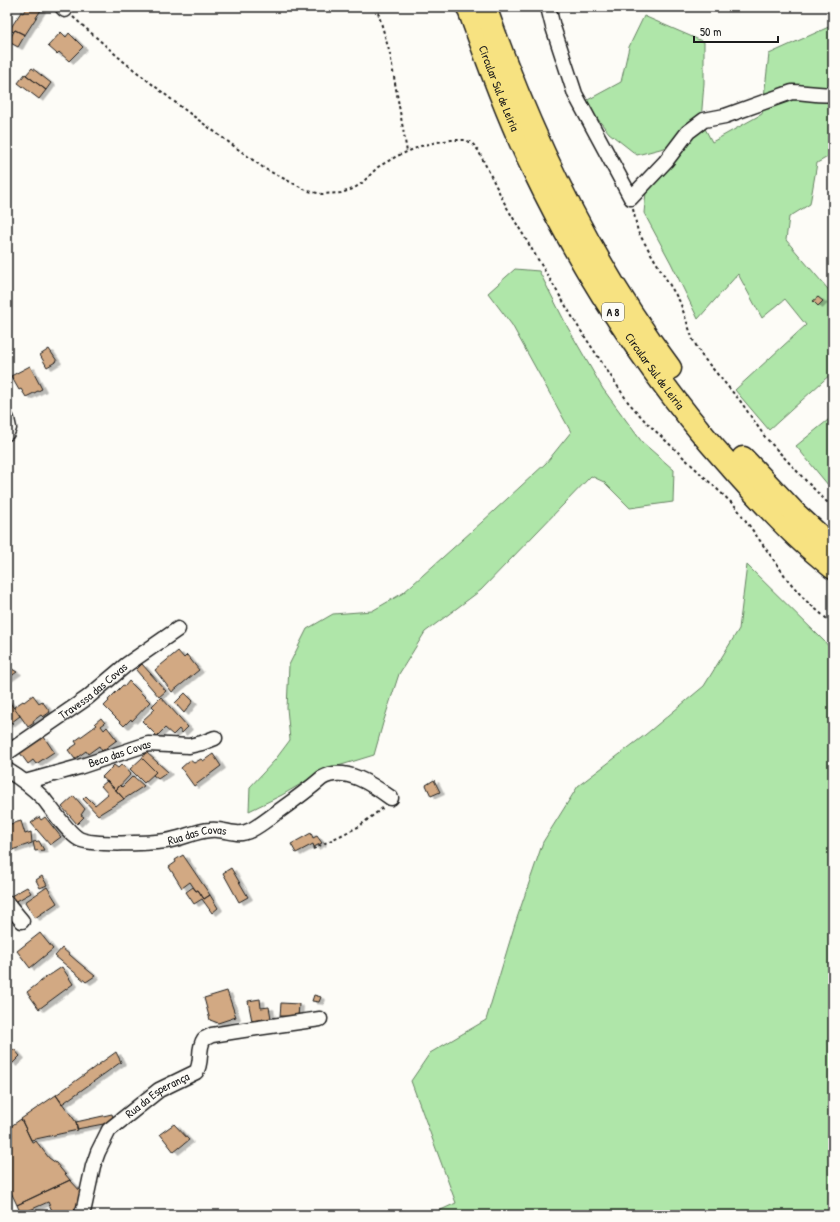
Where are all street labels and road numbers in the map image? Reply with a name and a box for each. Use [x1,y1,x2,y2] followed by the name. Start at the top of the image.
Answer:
[475,43,524,134] street label: Circular Sul de Leiria
[602,303,624,321] road number: A 8
[621,329,689,413] street label: Circular Sul de Leiria
[55,658,131,723] street label: Travessa das Covas
[86,735,152,771] street label: Beco das Covas
[166,821,229,849] street label: Rua das Covas
[121,1067,192,1122] street label: Rua da Esperança

